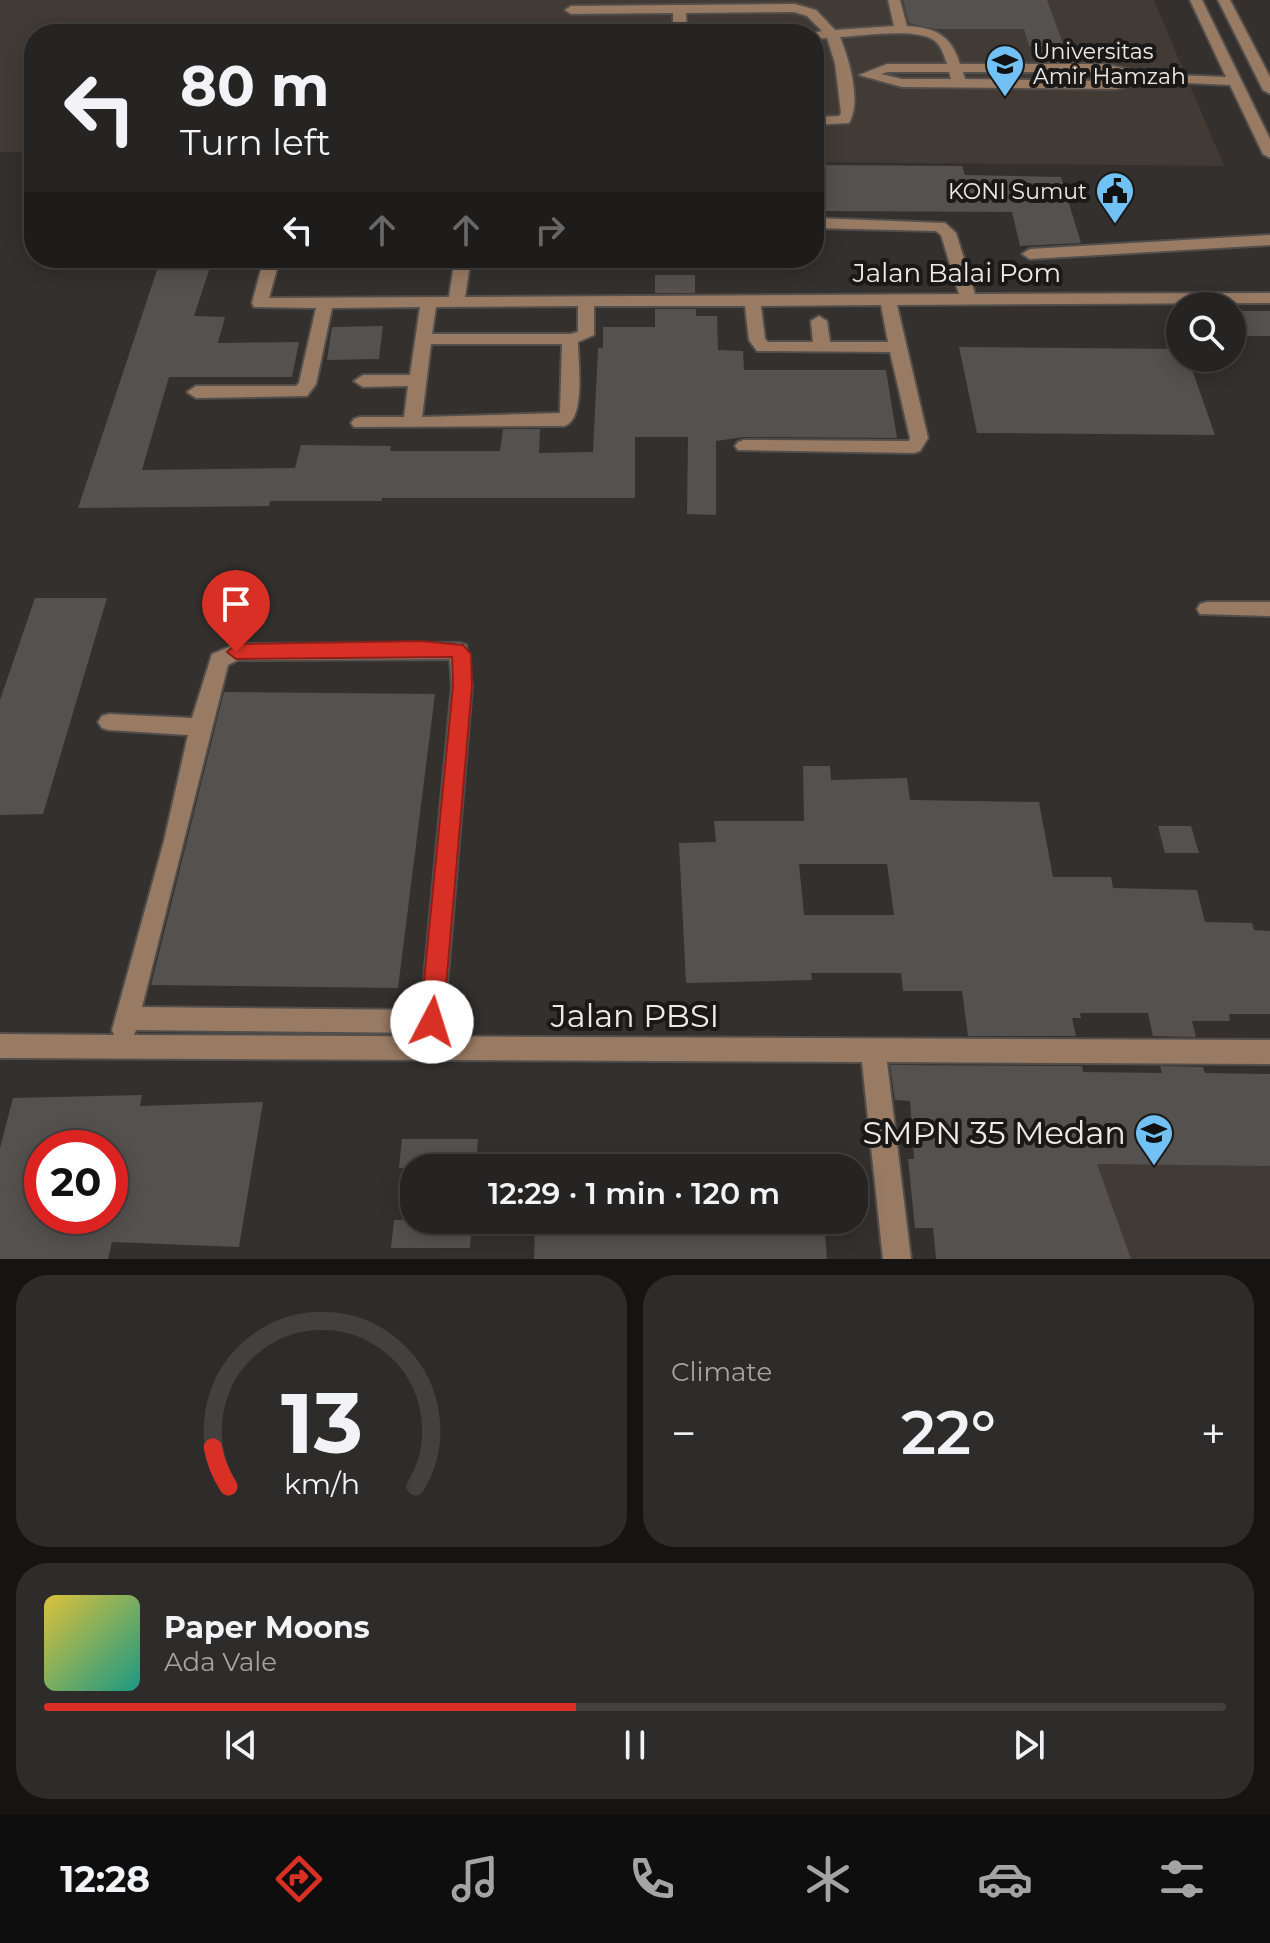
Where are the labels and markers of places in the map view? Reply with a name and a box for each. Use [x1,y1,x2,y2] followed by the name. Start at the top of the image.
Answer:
[1033,38,1186,90] place label: Universitas Amir Hamzah
[984,43,1026,98] school or university icon: Universitas Amir Hamzah
[1094,170,1136,225] public building icon: KONI Sumut
[948,178,1087,205] place label: KONI Sumut
[202,570,270,652] pin
[1133,1112,1175,1167] school or university icon: SMPN 35 Medan
[862,1113,1126,1152] place label: SMPN 35 Medan

